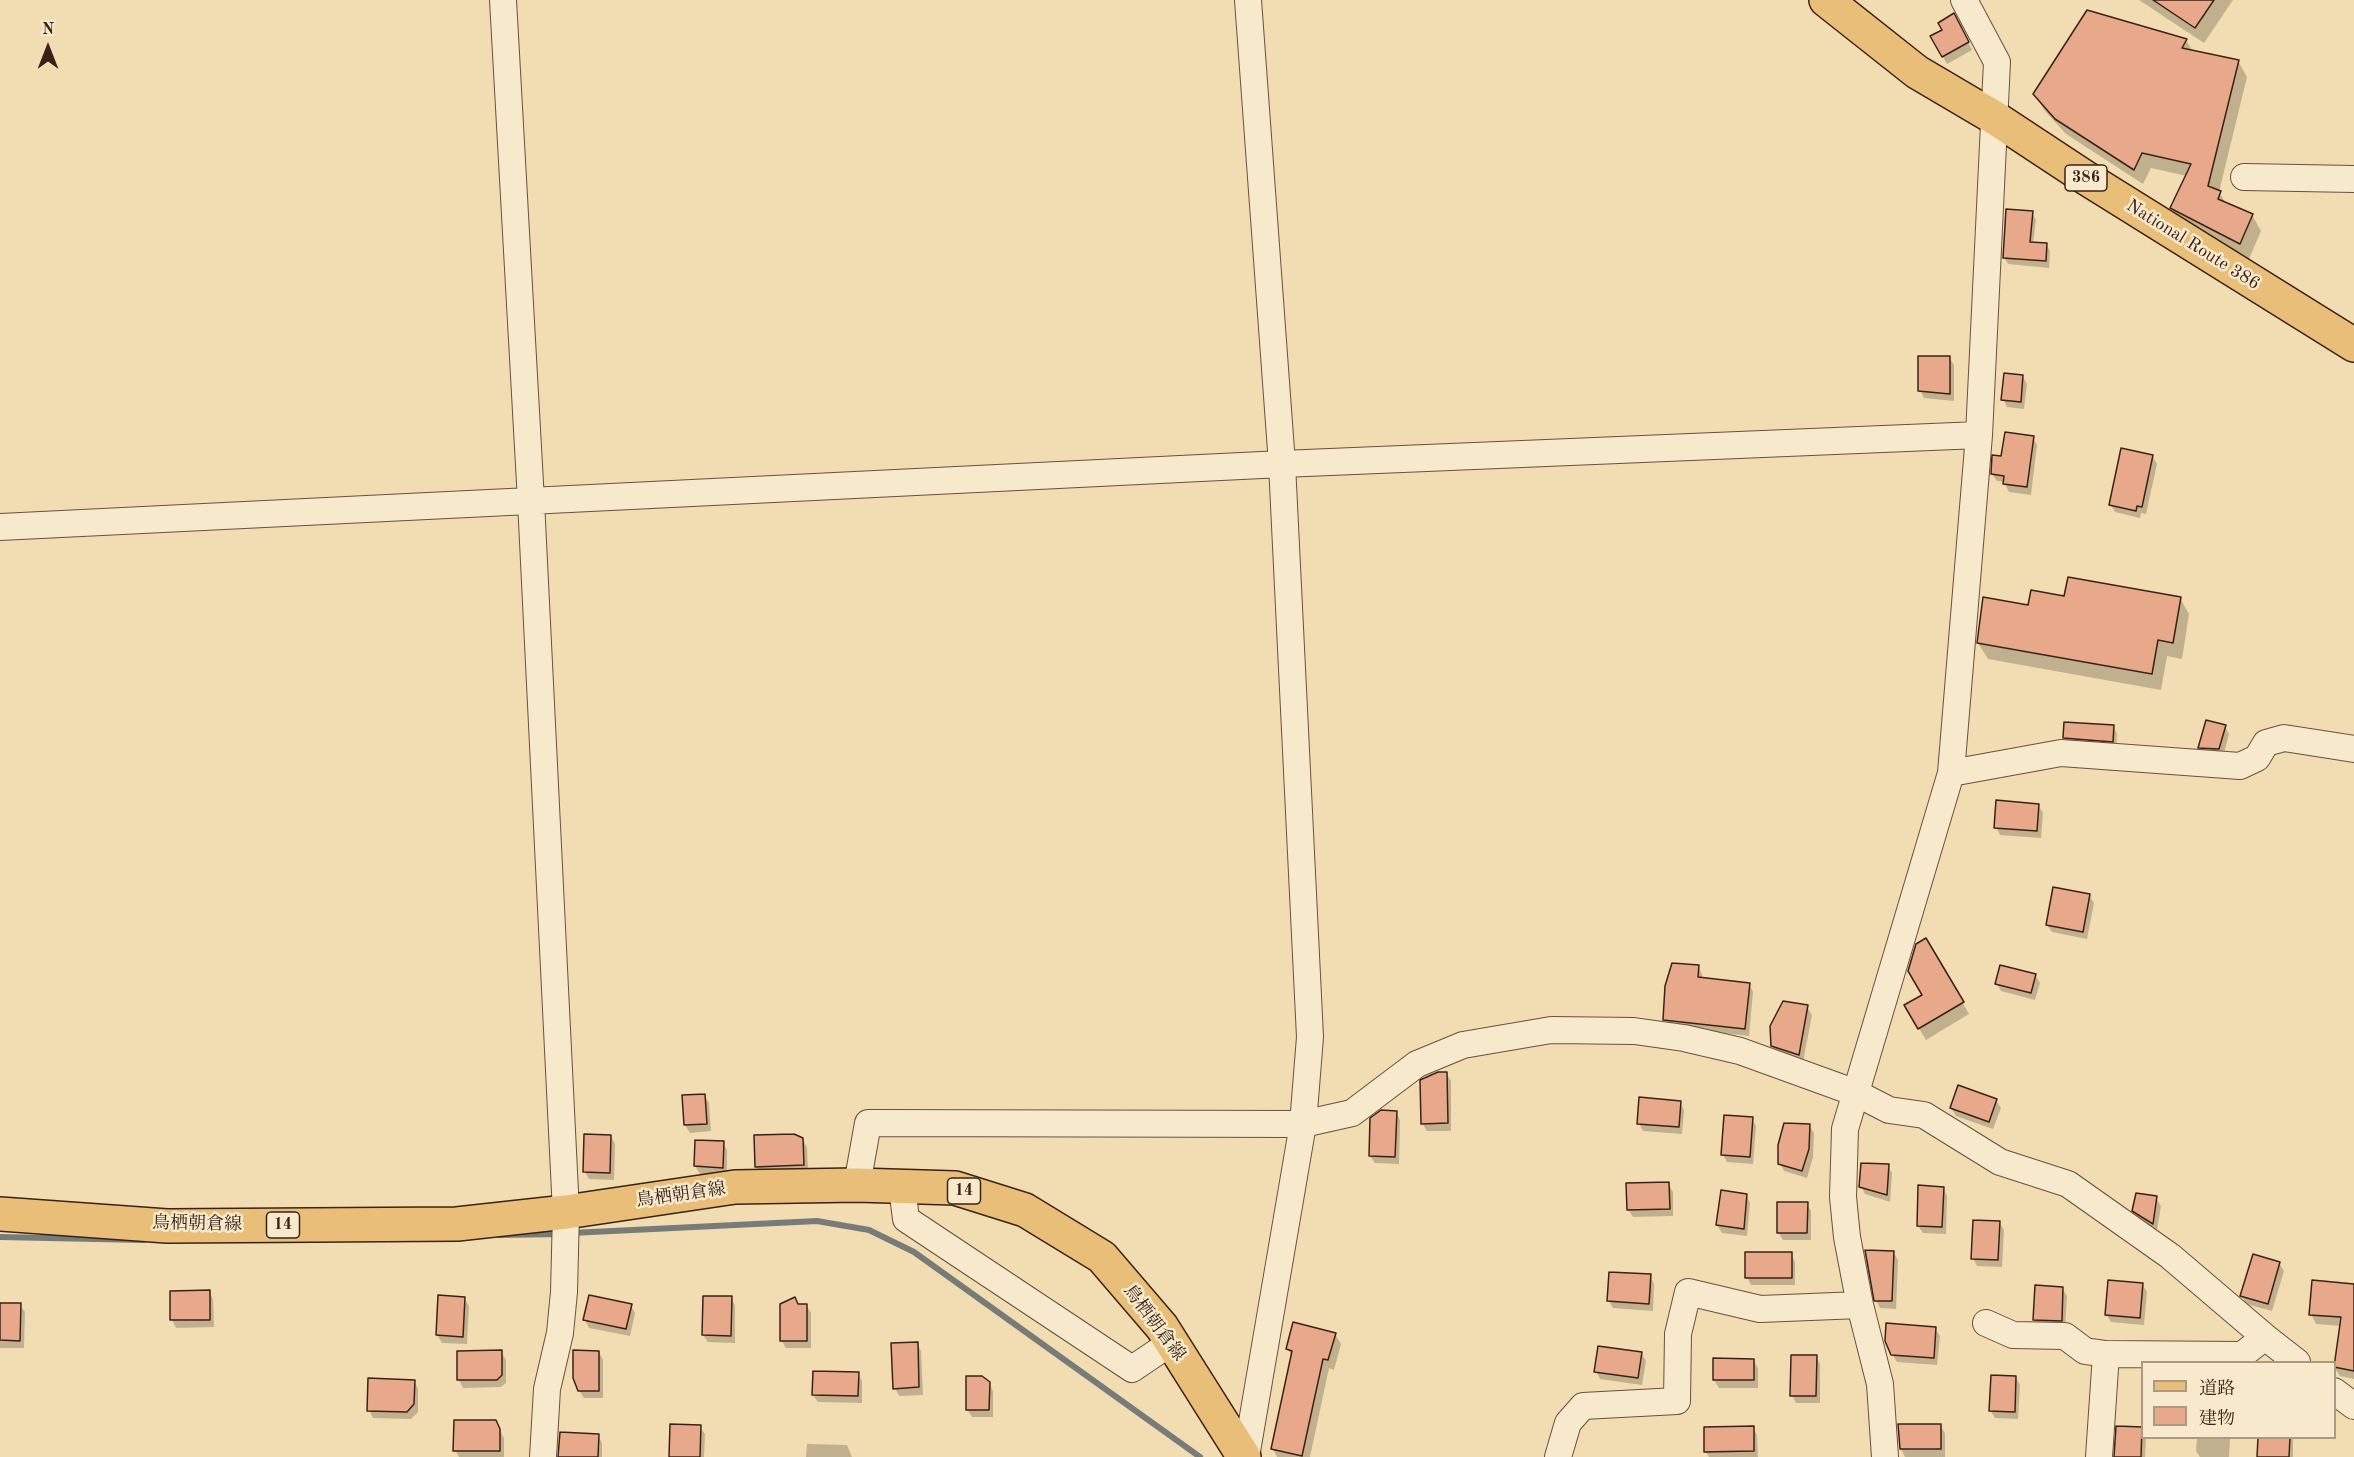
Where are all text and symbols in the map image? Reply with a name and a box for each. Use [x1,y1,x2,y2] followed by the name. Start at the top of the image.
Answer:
[18,18,78,78] north arrow
[42,22,54,38] text: N
[2065,165,2107,191] road number: 386
[2122,195,2264,295] street label: National Route 386
[635,1178,727,1212] street label: 鳥栖朝倉線
[948,1178,980,1204] road number: 14
[152,1212,242,1236] street label: 鳥栖朝倉線
[266,1212,300,1238] road number: 14
[1118,1281,1190,1365] street label: 鳥栖朝倉線
[2141,1361,2336,1439] legend
[2199,1380,2235,1398] text: 道路
[2199,1410,2235,1428] text: 建物

